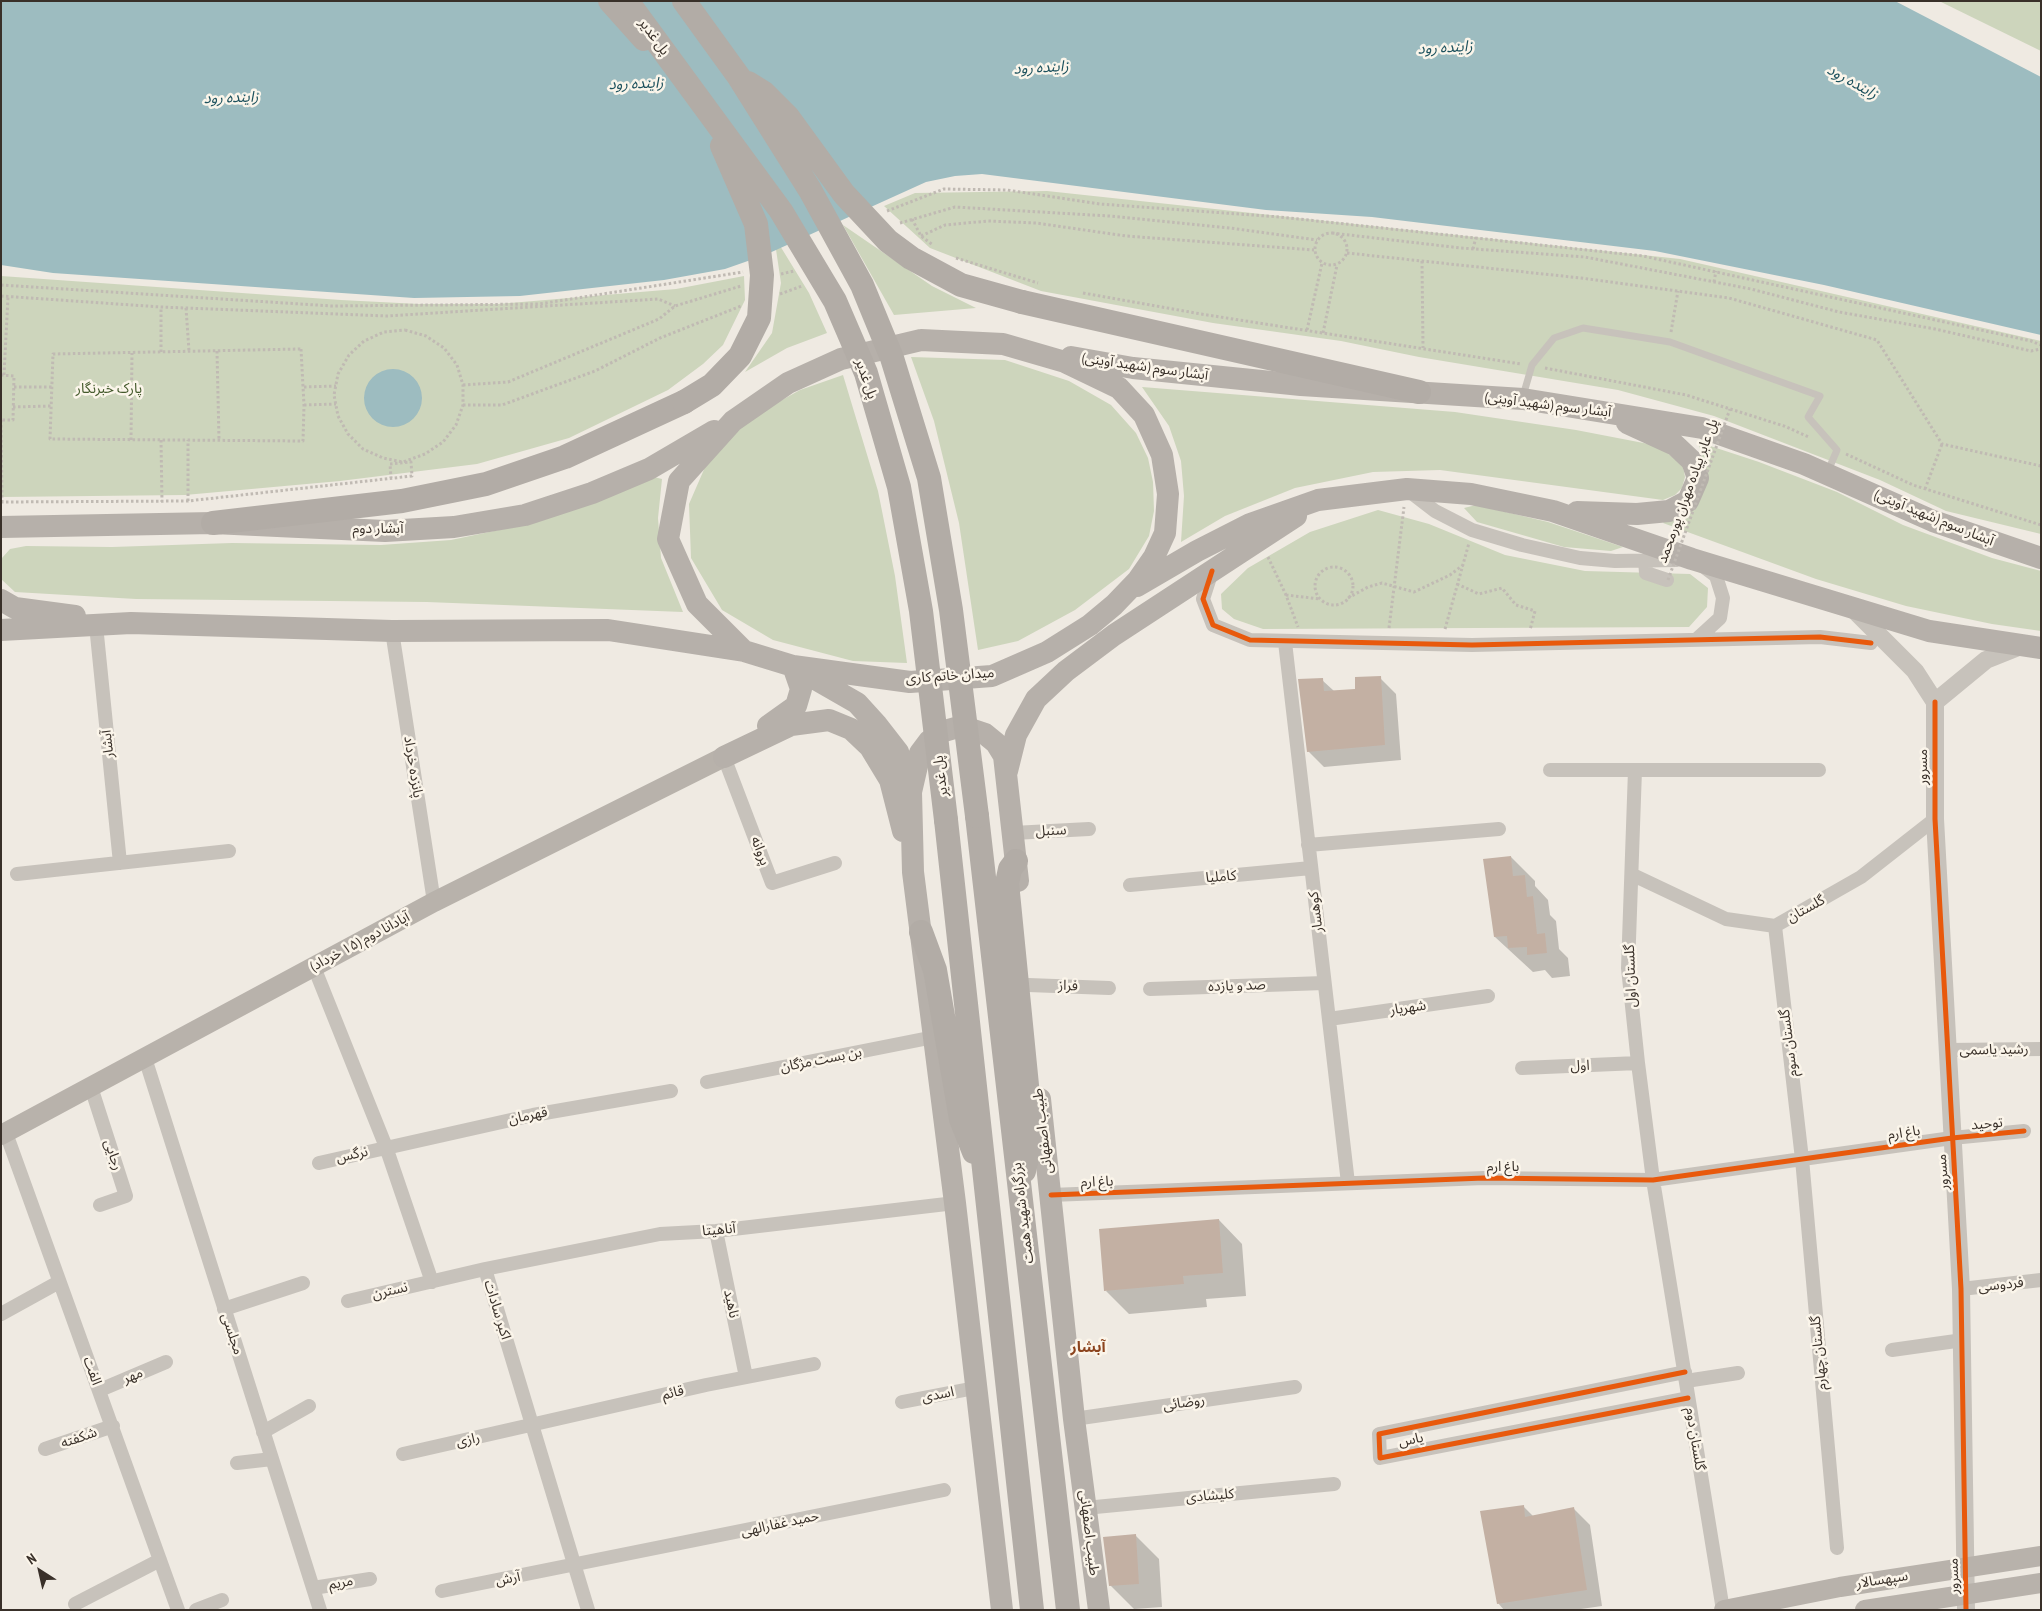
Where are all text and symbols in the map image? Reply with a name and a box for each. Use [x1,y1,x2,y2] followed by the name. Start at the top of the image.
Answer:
[635,15,673,59] street label: پل غدیر
[1417,38,1473,58] water label: زاینده رود
[1013,58,1069,78] water label: زاینده رود
[1824,61,1880,103] water label: زاینده رود
[608,74,664,94] water label: زاینده رود
[203,88,259,108] water label: زاینده رود
[1081,350,1209,384] street label: آبشار سوم (شهید آوینی)
[851,357,881,401] street label: پل غدیر
[76,381,142,397] park label: پارک خبرنگار
[1484,389,1612,421] street label: آبشار سوم (شهید آوینی)
[1654,417,1722,565] street label: پل عابر پیاده مهران پورمحمد
[1872,486,1996,550] street label: آبشار سوم (شهید آوینی)
[353,521,403,537] street label: آبشار دوم
[905,665,995,687] street label: میدان خاتم کاری
[98,729,118,759] street label: آبشار
[400,735,426,799] street label: پانزده خرداد
[1915,749,1931,785] street label: مسرور
[930,754,952,798] street label: پل غدیر
[1035,822,1067,840] street label: سنبل
[747,834,773,868] street label: پروانه
[1205,867,1237,887] street label: کاملیا
[1305,890,1327,934] street label: کوهسار
[1784,892,1828,926] street label: گلستان
[307,909,413,975] street label: آپادانا دوم (۱۵ خرداد)
[1622,944,1640,1008] street label: گلستان اول
[1058,977,1078,995] street label: فراز
[1208,977,1266,995] street label: صد و یازده
[1389,997,1427,1019] street label: شهریار
[1777,1008,1801,1078] street label: گلستان سوم
[1959,1041,2029,1059] street label: رشید یاسمی
[779,1044,863,1076] street label: بن بست مژگان
[1570,1057,1590,1075] street label: اول
[1029,1087,1057,1175] street label: طبیب اصفهانی
[507,1104,549,1128] street label: قهرمان
[1970,1114,2004,1134] street label: توحید
[1887,1122,1921,1144] street label: باغ ارم
[100,1137,126,1173] street label: رجایی
[334,1143,370,1167] street label: نرگس
[1933,1153,1953,1191] street label: مسرور
[1487,1159,1519,1175] street label: باغ ارم
[1008,1161,1038,1265] street label: بزرگراه شهید همت
[1080,1173,1114,1191] street label: باغ ارم
[701,1220,737,1240] street label: آناهیتا
[1977,1274,2025,1296] street label: فردوسی
[480,1278,514,1342] street label: اکبر سادات
[371,1279,409,1303] street label: نسترن
[720,1288,742,1320] street label: ناهید
[217,1311,247,1357] street label: مجلسی
[1807,1315,1831,1391] street label: گلستان چهارم
[1070,1339,1106,1357] district label: آبشار
[79,1354,105,1388] street label: الفت
[121,1364,145,1388] street label: مهر
[660,1382,686,1404] street label: قائم
[920,1384,956,1406] street label: اسدی
[1162,1392,1206,1414] street label: روضائی
[1682,1406,1708,1472] street label: گلستان دوم
[59,1424,99,1452] street label: شکفته
[455,1429,481,1451] street label: رازی
[1397,1429,1425,1451] street label: یاس
[1185,1486,1235,1506] street label: کلیشادی
[1075,1489,1103,1577] street label: طبیب اصفهانی
[740,1508,820,1540] street label: حمید غفارالهی
[15,1546,65,1596] north arrow
[23,1549,40,1568] text: N
[1945,1558,1963,1594] street label: مسرور
[494,1568,522,1590] street label: آرش
[1855,1568,1909,1592] street label: سپهسالار
[327,1573,355,1593] street label: مریم

